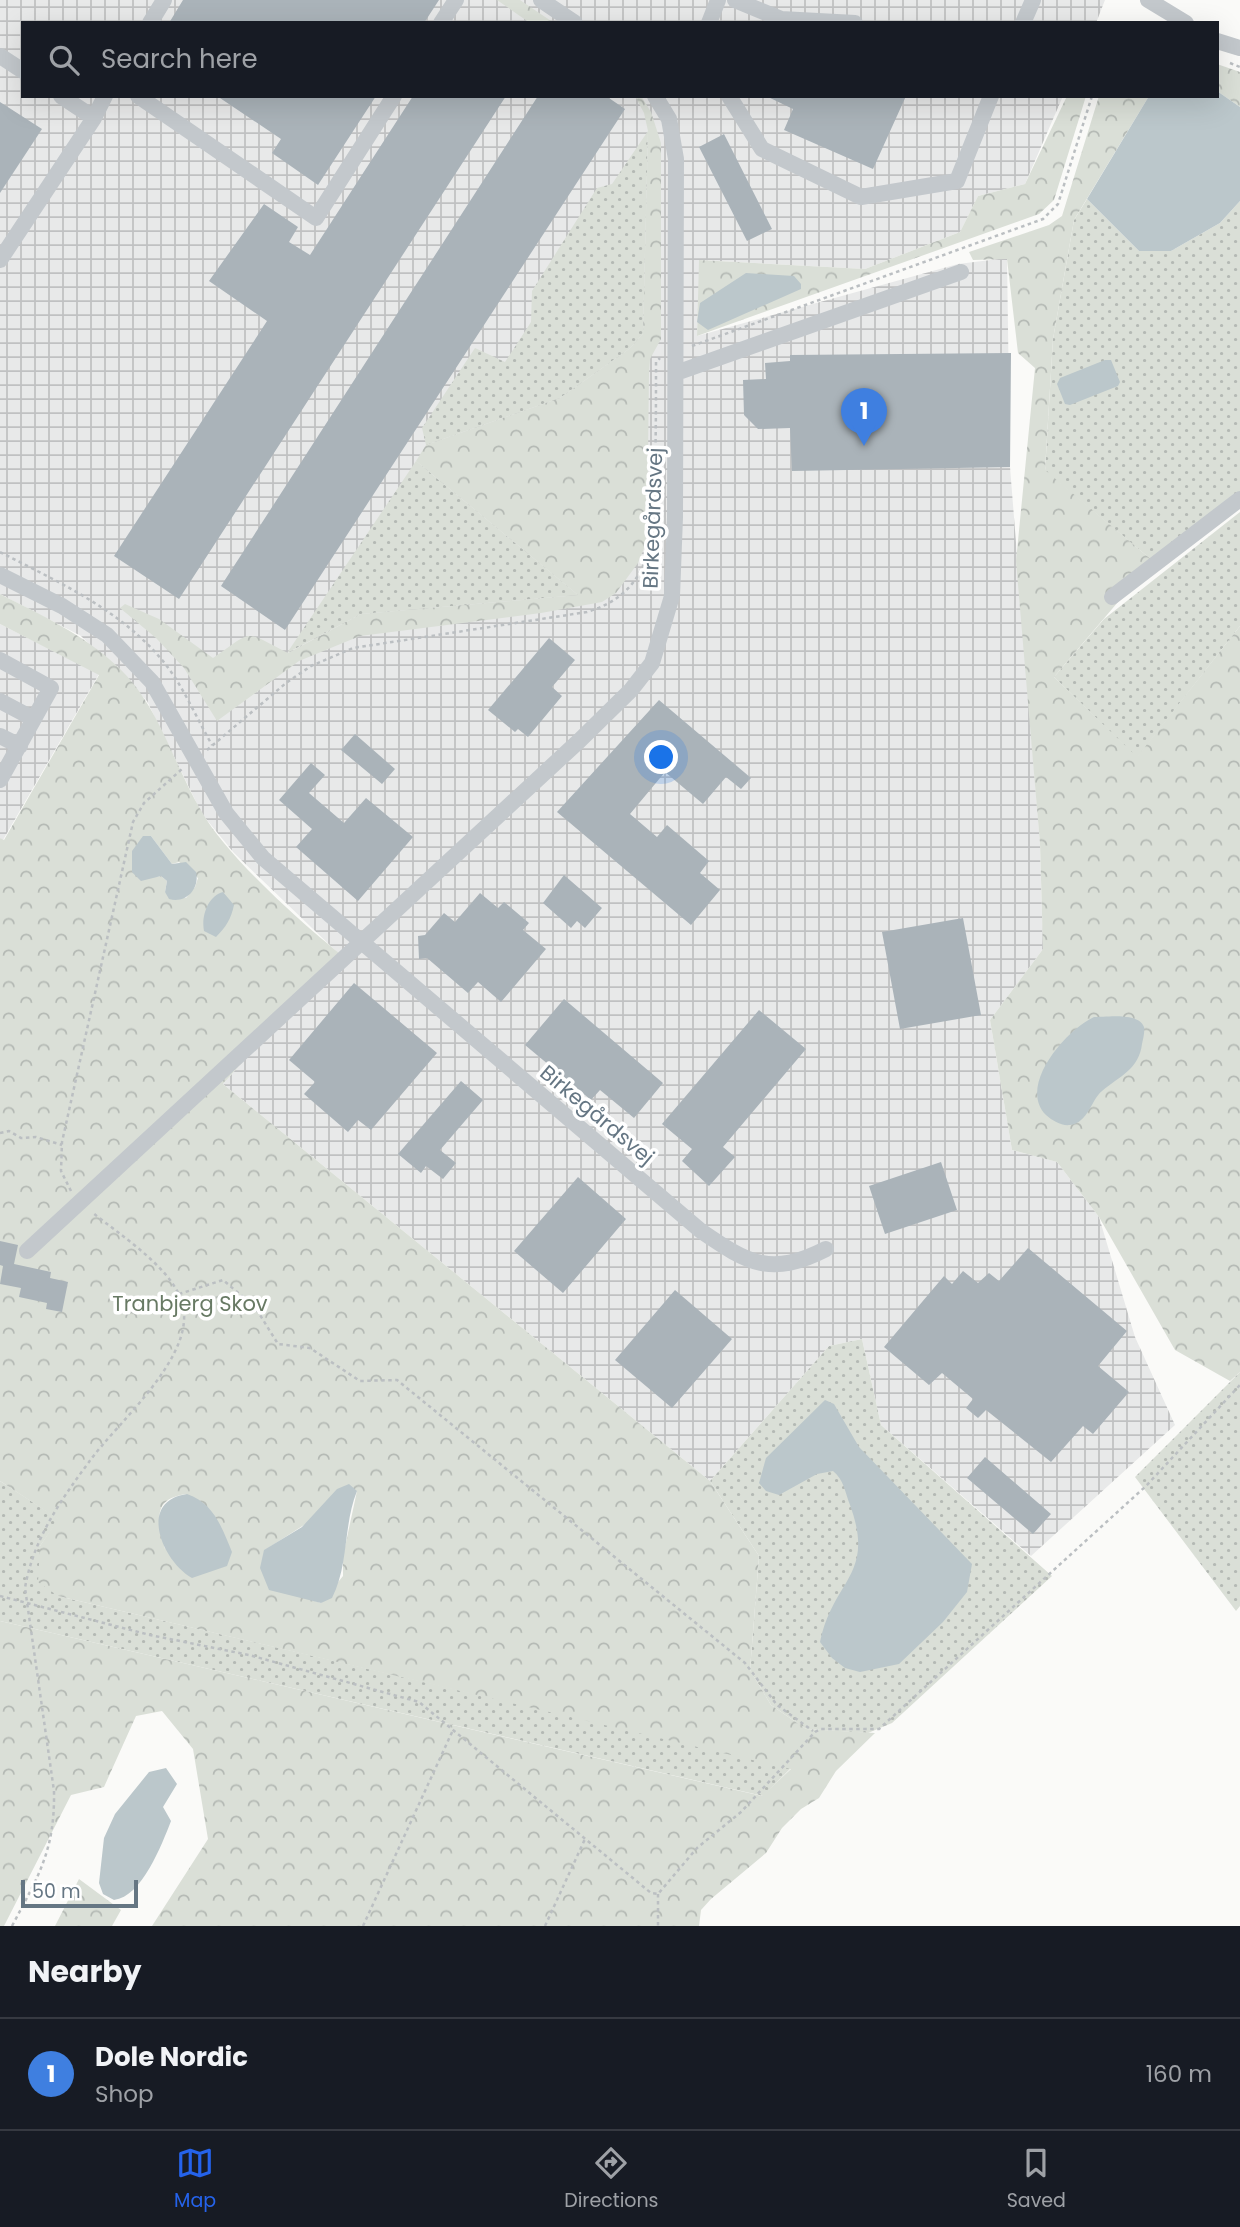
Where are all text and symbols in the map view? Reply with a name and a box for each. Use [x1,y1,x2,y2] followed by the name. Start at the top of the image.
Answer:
[21,21,1219,98] search box
[45,41,83,79] icon: search
[101,41,258,77] text: Search here
[841,388,887,446] pin: 1
[636,447,669,589] street label: Birkegårdsvej
[644,740,678,774] your location
[534,1058,661,1171] street label: Birkegårdsvej
[112,1289,268,1318] park label: Tranbjerg Skov
[21,1877,138,1909] scale bar
[32,1878,81,1905] text: 50 m
[28,1950,142,1993] text: Nearby
[95,2039,248,2075] text: Dole Nordic
[47,2058,55,2090] text: 1
[1146,2058,1212,2090] text: 160 m
[95,2078,154,2110] text: Shop
[174,2144,216,2215] tab: Map
[564,2144,659,2215] tab: Directions
[1007,2144,1066,2215] tab: Saved

